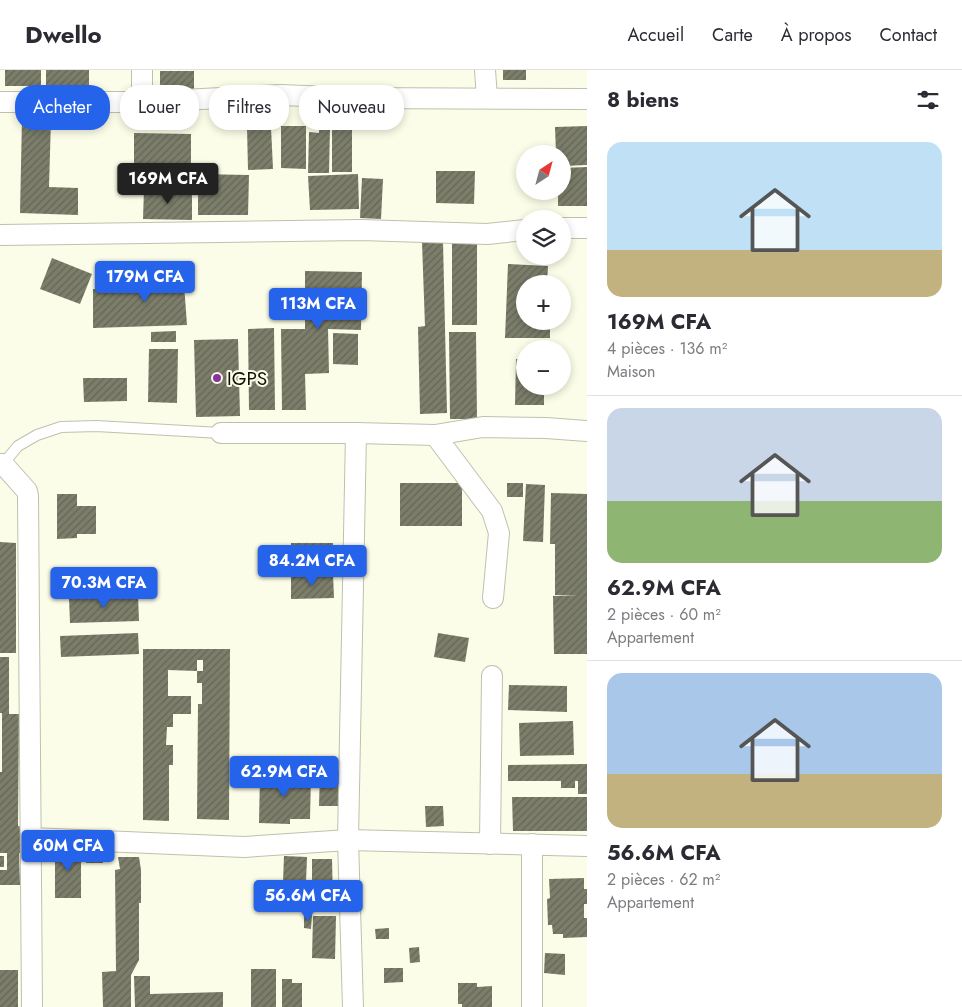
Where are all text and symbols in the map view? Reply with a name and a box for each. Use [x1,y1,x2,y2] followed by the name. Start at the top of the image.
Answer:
[25,17,102,52] text: Dwello
[627,22,684,48] text: Accueil
[712,22,753,48] text: Carte
[781,22,851,48] text: À propos
[879,22,937,48] text: Contact
[15,85,110,130] chip: Acheter
[120,85,199,130] chip: Louer
[209,85,289,130] chip: Filtres
[299,85,404,130] chip: Nouveau
[607,85,679,115] text: 8 biens
[914,86,942,114] icon: filters
[516,145,571,200] north arrow
[516,145,571,395] map controls
[116,162,220,205] pin: 169M CFA
[128,167,208,190] text: 169M CFA
[730,175,820,265] icon: home
[516,210,571,265] button: layers
[93,260,197,303] pin: 179M CFA
[106,265,184,288] text: 179M CFA
[516,275,571,330] button: +
[266,288,370,330] pin: 113M CFA
[280,292,356,315] text: 113M CFA
[607,307,711,337] text: 169M CFA
[607,337,727,360] text: 4 pièces · 136 m²
[516,340,571,395] button: −
[607,360,655,383] text: Maison
[227,365,267,392] place label: IGPS
[211,372,223,384] marker: IGPS
[730,440,820,530] icon: home
[255,544,369,587] pin: 84.2M CFA
[269,549,355,572] text: 84.2M CFA
[47,566,161,609] pin: 70.3M CFA
[61,571,147,594] text: 70.3M CFA
[607,573,721,603] text: 62.9M CFA
[607,603,721,626] text: 2 pièces · 60 m²
[607,626,694,649] text: Appartement
[730,705,820,795] icon: home
[227,756,341,798] pin: 62.9M CFA
[241,760,327,783] text: 62.9M CFA
[22,830,114,872] pin: 60M CFA
[32,834,104,857] text: 60M CFA
[607,838,721,868] text: 56.6M CFA
[607,868,720,891] text: 2 pièces · 62 m²
[251,880,365,922] pin: 56.6M CFA
[265,884,351,907] text: 56.6M CFA
[607,891,694,914] text: Appartement

